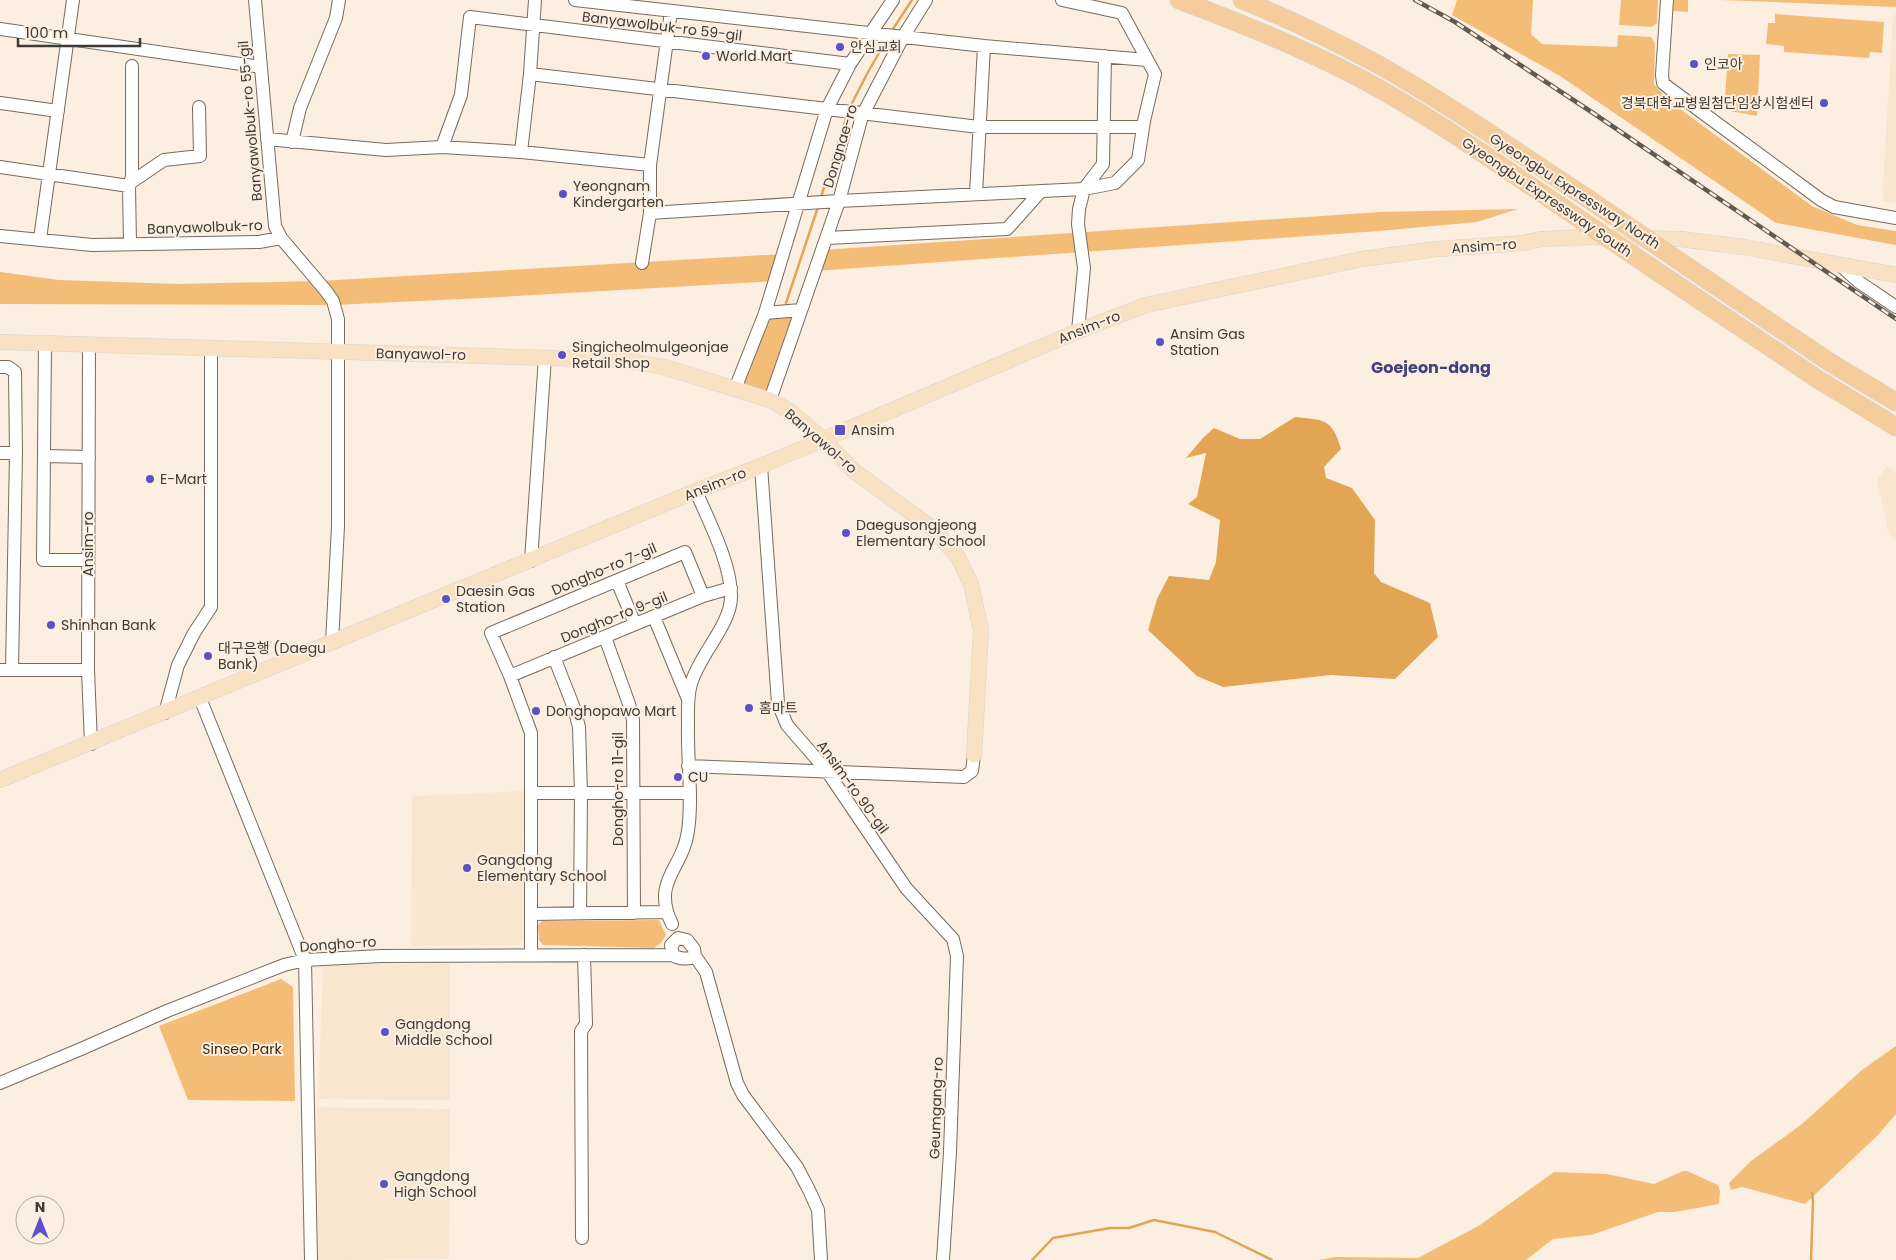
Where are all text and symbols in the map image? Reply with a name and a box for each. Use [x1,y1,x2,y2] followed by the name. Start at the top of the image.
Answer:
[581,6,743,46] street label: Banyawolbuk-ro 59-gil
[18,15,140,47] scale bar
[25,22,68,43] text: 100 m
[850,37,902,57] place label: 안심교회
[233,40,267,202] street label: Banyawolbuk-ro 55-gil
[834,41,846,53] marker: 안심교회
[716,46,792,66] place label: World Mart
[700,50,712,62] marker: World Mart
[1704,54,1743,74] place label: 인코아
[1688,58,1700,70] marker: 인코아
[1621,93,1814,113] place label: 경북대학교병원첨단임상시험센터
[1818,97,1830,109] marker: 경북대학교병원첨단임상시험센터
[818,102,862,190] street label: Dongnae-ro
[1486,128,1664,254] street label: Gyeongbu Expressway North
[1458,132,1636,262] street label: Gyeongbu Expressway South
[573,176,664,212] place label: Yeongnam Kindergarten
[557,188,569,200] marker: Yeongnam Kindergarten
[147,215,263,239] street label: Banyawolbuk-ro
[1451,234,1517,258] street label: Ansim-ro
[1055,305,1123,349] street label: Ansim-ro
[1170,324,1245,360] place label: Ansim Gas Station
[1154,336,1166,348] marker: Ansim Gas Station
[572,337,729,373] place label: Singicheolmulgeonjae Retail Shop
[376,343,466,365] street label: Banyawol-ro
[556,349,568,361] marker: Singicheolmulgeonjae Retail Shop
[1371,356,1491,379] district label: Goejeon-dong
[780,404,862,478] street label: Banyawol-ro
[851,420,895,440] place label: Ansim
[833,423,847,437] marker: Ansim
[681,462,749,506] street label: Ansim-ro
[160,469,207,489] place label: E-Mart
[144,473,156,485] marker: E-Mart
[78,511,98,577] street label: Ansim-ro
[856,515,986,551] place label: Daegusongjeong Elementary School
[840,527,852,539] marker: Daegusongjeong Elementary School
[548,538,660,600] street label: Dongho-ro 7-gil
[456,581,535,617] place label: Daesin Gas Station
[558,586,670,648] street label: Dongho-ro 9-gil
[440,593,452,605] marker: Daesin Gas Station
[61,615,157,635] place label: Shinhan Bank
[45,619,57,631] marker: Shinhan Bank
[218,638,326,674] place label: 대구은행 (Daegu Bank)
[202,650,214,662] marker: 대구은행 (Daegu Bank)
[759,698,798,718] place label: 홈마트
[546,701,676,721] place label: Donghopawo Mart
[743,702,755,714] marker: 홈마트
[530,705,542,717] marker: Donghopawo Mart
[608,732,628,846] street label: Dongho-ro 11-gil
[812,736,894,838] street label: Ansim-ro 90-gil
[688,767,708,787] place label: CU
[672,771,684,783] marker: CU
[477,850,607,886] place label: Gangdong Elementary School
[461,862,473,874] marker: Gangdong Elementary School
[299,931,377,957] street label: Dongho-ro
[395,1014,492,1050] place label: Gangdong Middle School
[379,1026,391,1038] marker: Gangdong Middle School
[202,1039,282,1059] park label: Sinseo Park
[924,1057,948,1159] street label: Geumgang-ro
[394,1166,476,1202] place label: Gangdong High School
[378,1178,390,1190] marker: Gangdong High School
[15,1195,65,1245] north arrow
[35,1197,45,1217] text: N

